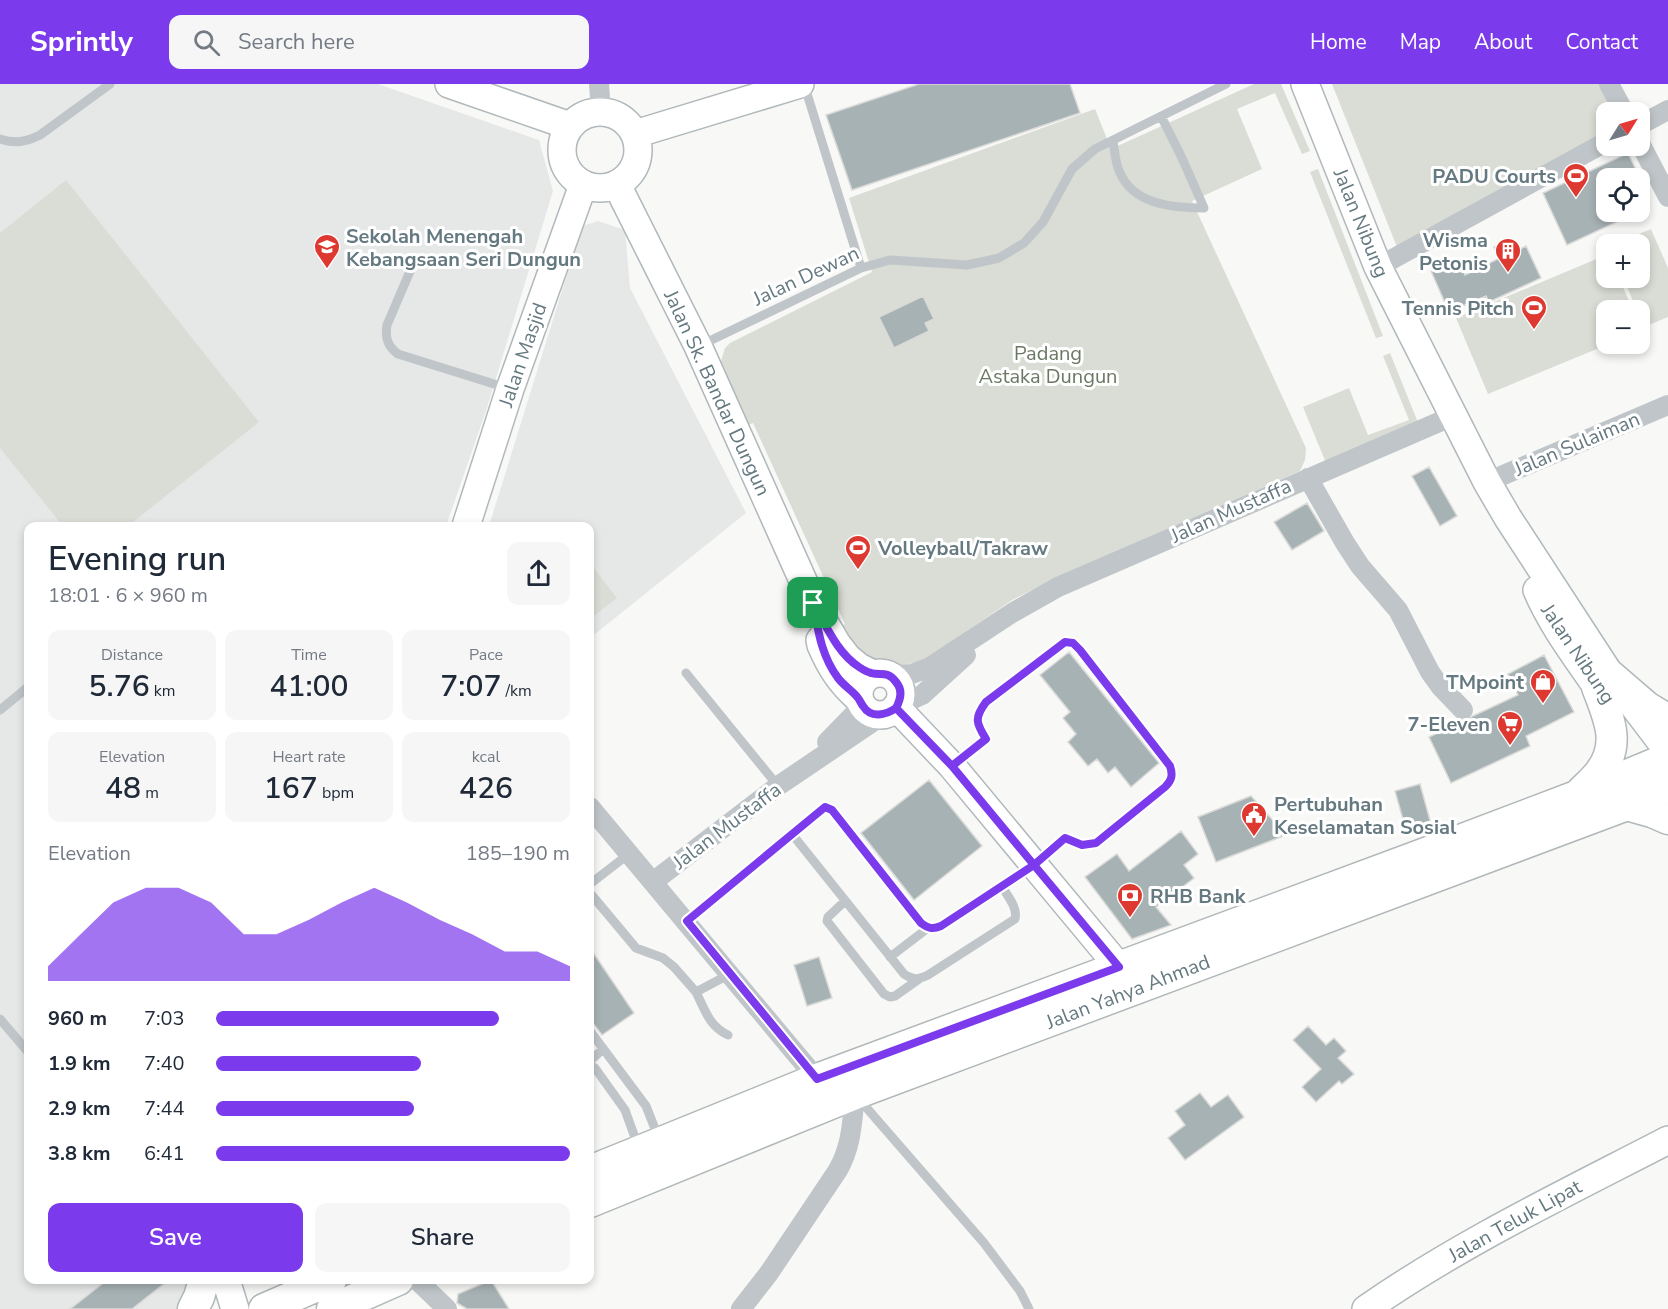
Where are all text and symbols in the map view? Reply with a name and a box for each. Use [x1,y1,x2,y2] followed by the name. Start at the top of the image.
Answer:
[169,15,589,69] search box
[30,23,133,61] text: Sprintly
[190,26,223,59] icon: search
[238,27,355,57] text: Search here
[1310,28,1367,56] text: Home
[1400,28,1441,56] text: Map
[1474,28,1532,56] text: About
[1565,28,1638,56] text: Contact
[1596,102,1650,156] north arrow
[1596,102,1650,354] map controls
[1561,161,1591,199] sports icon: PADU Courts
[1326,163,1395,282] street label: Jalan Nibung
[1432,163,1556,190] place label: PADU Courts
[1596,168,1650,222] button: locate
[346,223,581,273] place label: Sekolah Menengah Kebangsaan Seri Dungun
[1419,227,1488,277] place label: Wisma Petonis
[312,232,342,270] school or university icon: Sekolah Menengah Kebangsaan Seri Dungun
[1596,234,1650,288] button: +
[1493,236,1523,274] building icon: Wisma Petonis
[748,240,863,313] street label: Jalan Dewan
[657,285,777,500] street label: Jalan Sk. Bandar Dungun
[1519,293,1549,331] sports icon: Tennis Pitch
[1402,295,1514,322] place label: Tennis Pitch
[492,299,553,412] street label: Jalan Masjid
[1596,300,1650,354] button: −
[979,340,1117,390] park label: Padang Astaka Dungun
[1509,405,1644,483] street label: Jalan Sulaiman
[1166,472,1295,550] street label: Jalan Mustaffa
[843,533,873,571] sports icon: Volleyball/Takraw
[877,535,1048,562] place label: Volleyball/Takraw
[48,537,226,582] text: Evening run
[507,542,570,605] button: share
[787,577,838,628] pin
[48,582,208,609] text: 18:01 · 6 × 960 m
[796,586,829,619] icon: arrive
[1534,598,1621,709] street label: Jalan Nibung
[101,644,163,666] text: Distance
[291,644,327,666] text: Time
[469,644,503,666] text: Pace
[89,666,150,707] text: 5.76
[269,666,349,707] text: 41:00
[440,666,501,707] text: 7:07
[1528,667,1558,705] shop icon: TMpoint
[1446,669,1524,696] place label: TMpoint
[150,680,175,702] text: km
[501,680,532,702] text: /km
[1495,709,1525,747] supermarket icon: 7-Eleven
[1408,711,1490,738] place label: 7-Eleven
[99,746,165,768] text: Elevation
[272,746,346,768] text: Heart rate
[472,746,500,768] text: kcal
[105,768,141,809] text: 48
[264,768,318,809] text: 167
[459,768,513,809] text: 426
[667,776,787,876] street label: Jalan Mustaffa
[141,782,159,804] text: m
[318,782,354,804] text: bpm
[1274,791,1457,841] place label: Pertubuhan Keselamatan Sosial
[1239,800,1269,838] public building icon: Pertubuhan Keselamatan Sosial
[48,840,131,867] text: Elevation
[466,840,570,867] text: 185–190 m
[1115,881,1145,919] bank icon: RHB Bank
[1150,883,1247,910] place label: RHB Bank
[1041,948,1214,1036] street label: Jalan Yahya Ahmad
[48,1005,107,1032] text: 960 m
[144,1005,185,1032] text: 7:03
[48,1050,111,1077] text: 1.9 km
[144,1050,185,1077] text: 7:40
[48,1095,111,1122] text: 2.9 km
[144,1095,185,1122] text: 7:44
[48,1140,111,1167] text: 3.8 km
[144,1140,185,1167] text: 6:41
[1443,1173,1587,1269] street label: Jalan Teluk Lipat
[48,1203,303,1272] button: Save
[315,1203,570,1272] button: Share

